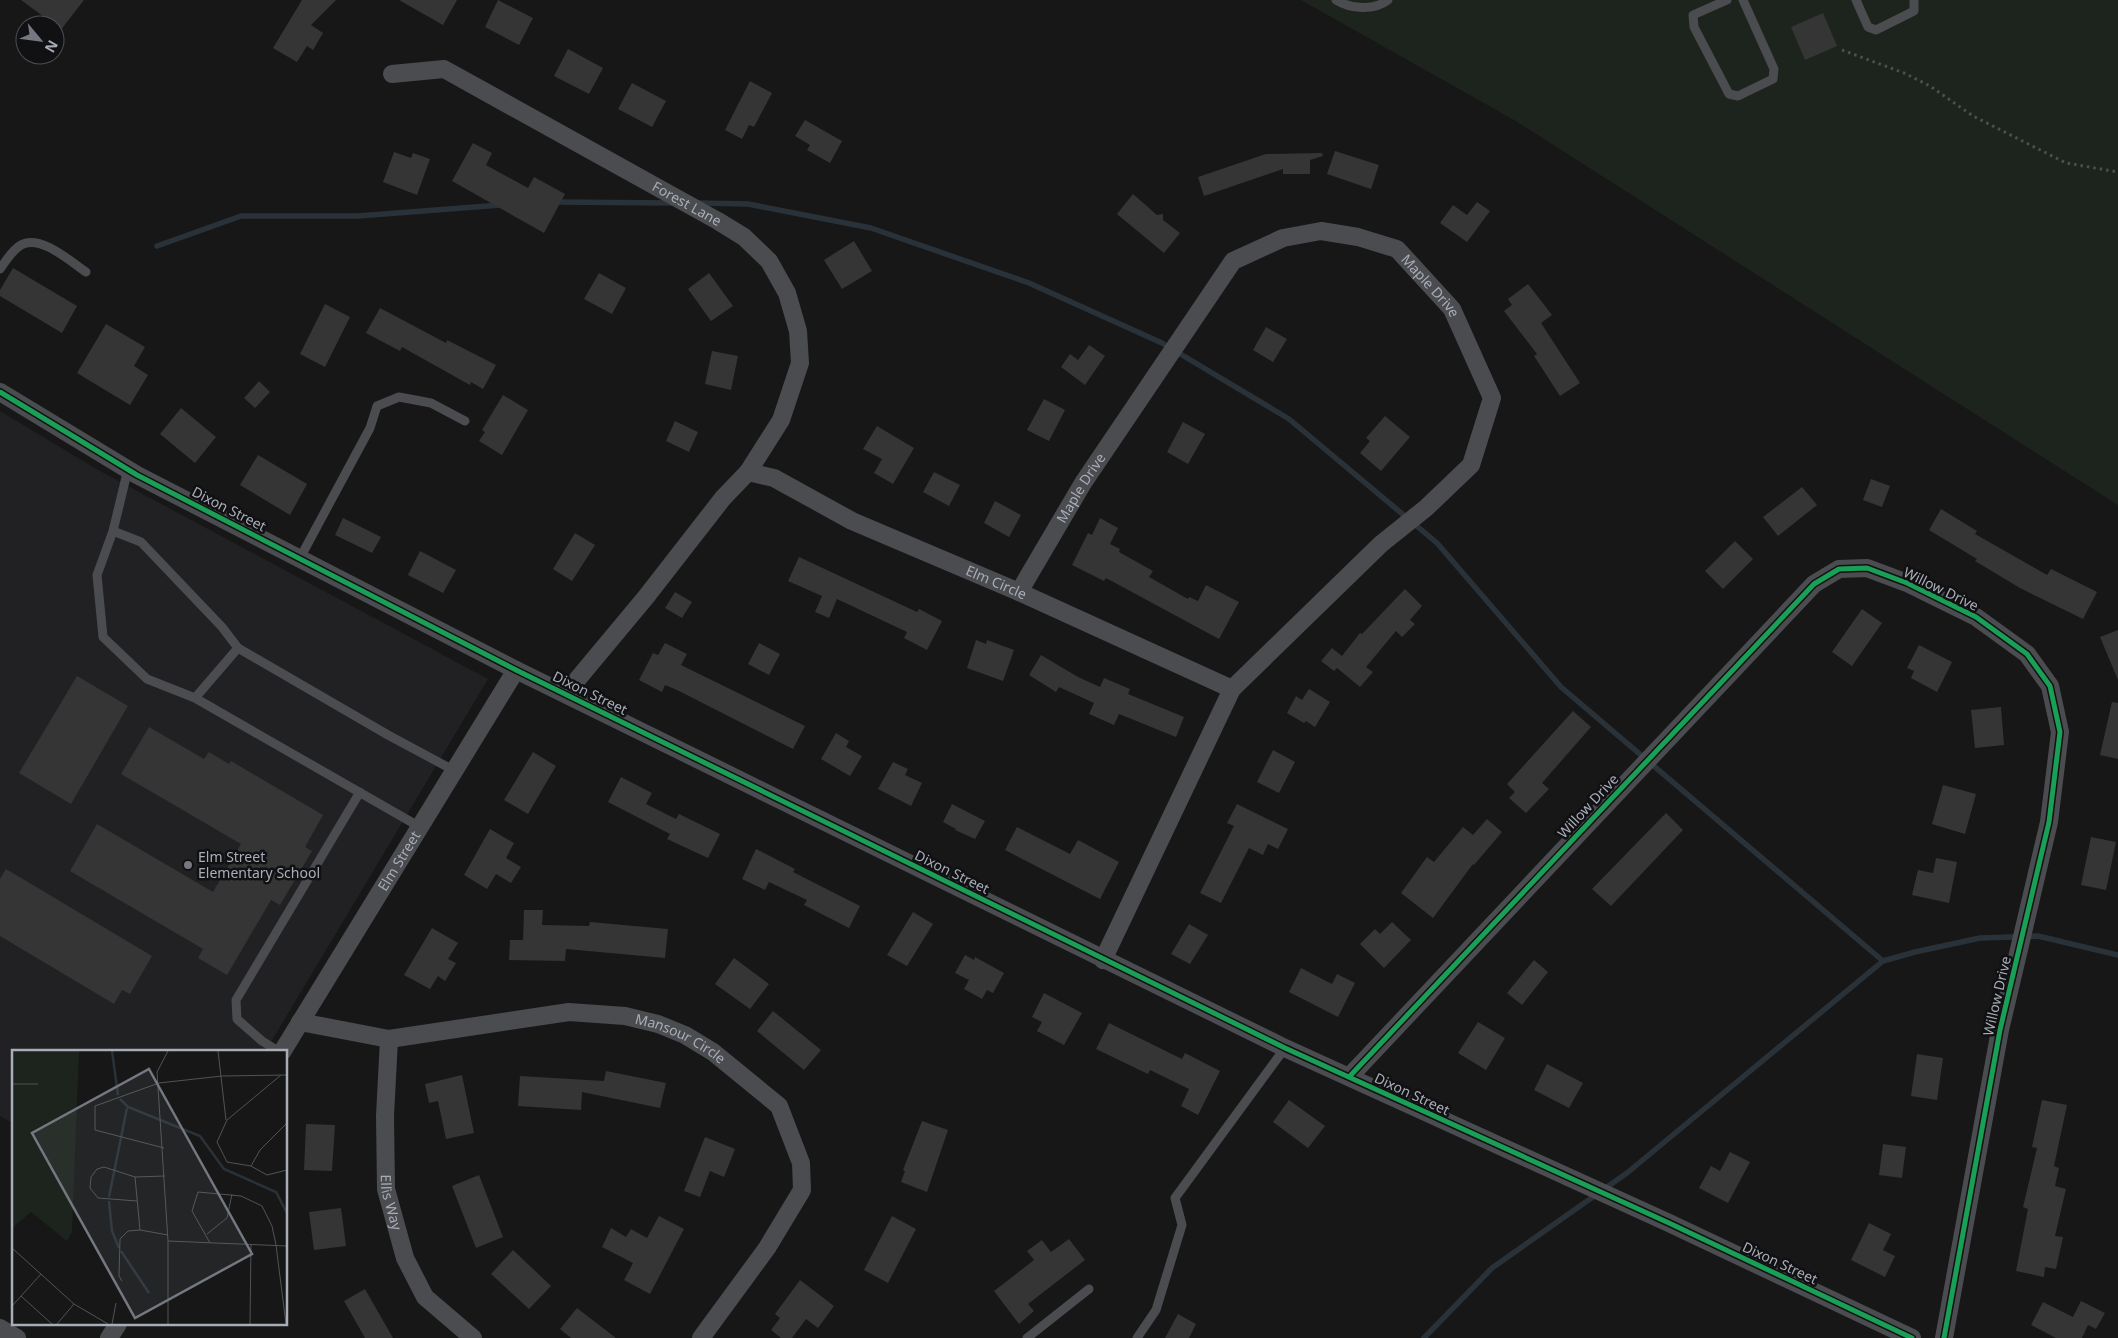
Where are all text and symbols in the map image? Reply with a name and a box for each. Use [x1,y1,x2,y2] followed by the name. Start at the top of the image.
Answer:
[15,15,65,65] north arrow
[41,37,63,56] text: N
[649,176,725,230] street label: Forest Lane
[1397,250,1464,320] street label: Maple Drive
[1052,449,1110,526] street label: Maple Drive
[189,482,270,535] street label: Dixon Street
[963,561,1030,603] street label: Elm Circle
[1901,562,1982,615] street label: Willow Drive
[550,666,631,719] street label: Dixon Street
[1553,769,1622,842] street label: Willow Drive
[373,827,424,894] street label: Elm Street
[912,845,993,898] street label: Dixon Street
[198,847,320,882] place label: Elm Street Elementary School
[182,859,194,871] marker: Elm Street Elementary School
[1978,954,2015,1038] street label: Willow Drive
[633,1009,730,1068] street label: Mansour Circle
[12,1050,288,1326] inset map
[1372,1068,1453,1119] street label: Dixon Street
[377,1174,407,1233] street label: Ellis Way
[1740,1237,1821,1288] street label: Dixon Street

